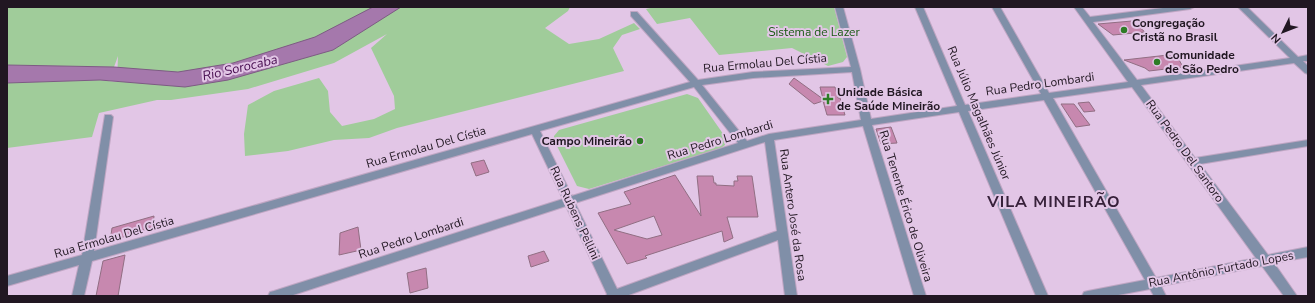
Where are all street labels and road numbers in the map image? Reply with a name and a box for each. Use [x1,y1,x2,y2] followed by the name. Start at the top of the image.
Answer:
[943,44,1015,183] street label: Rua Júlio Magalhães Júnior
[703,50,827,76] street label: Rua Ermolau Del Cístia
[985,68,1095,100] street label: Rua Pedro Lombardi
[1142,97,1228,206] street label: Rua Pedro Del Santoro
[665,116,775,164] street label: Rua Pedro Lombardi
[364,122,488,172] street label: Rua Ermolau Del Cístia
[875,128,937,284] street label: Rua Tenente Érico de Oliveira
[776,148,810,282] street label: Rua Antero José da Rosa
[546,164,604,262] street label: Rua Rubens Pellini
[52,212,176,262] street label: Rua Ermolau Del Cístia
[356,213,466,263] street label: Rua Pedro Lombardi
[1147,247,1295,291] street label: Rua Antônio Furtado Lopes

